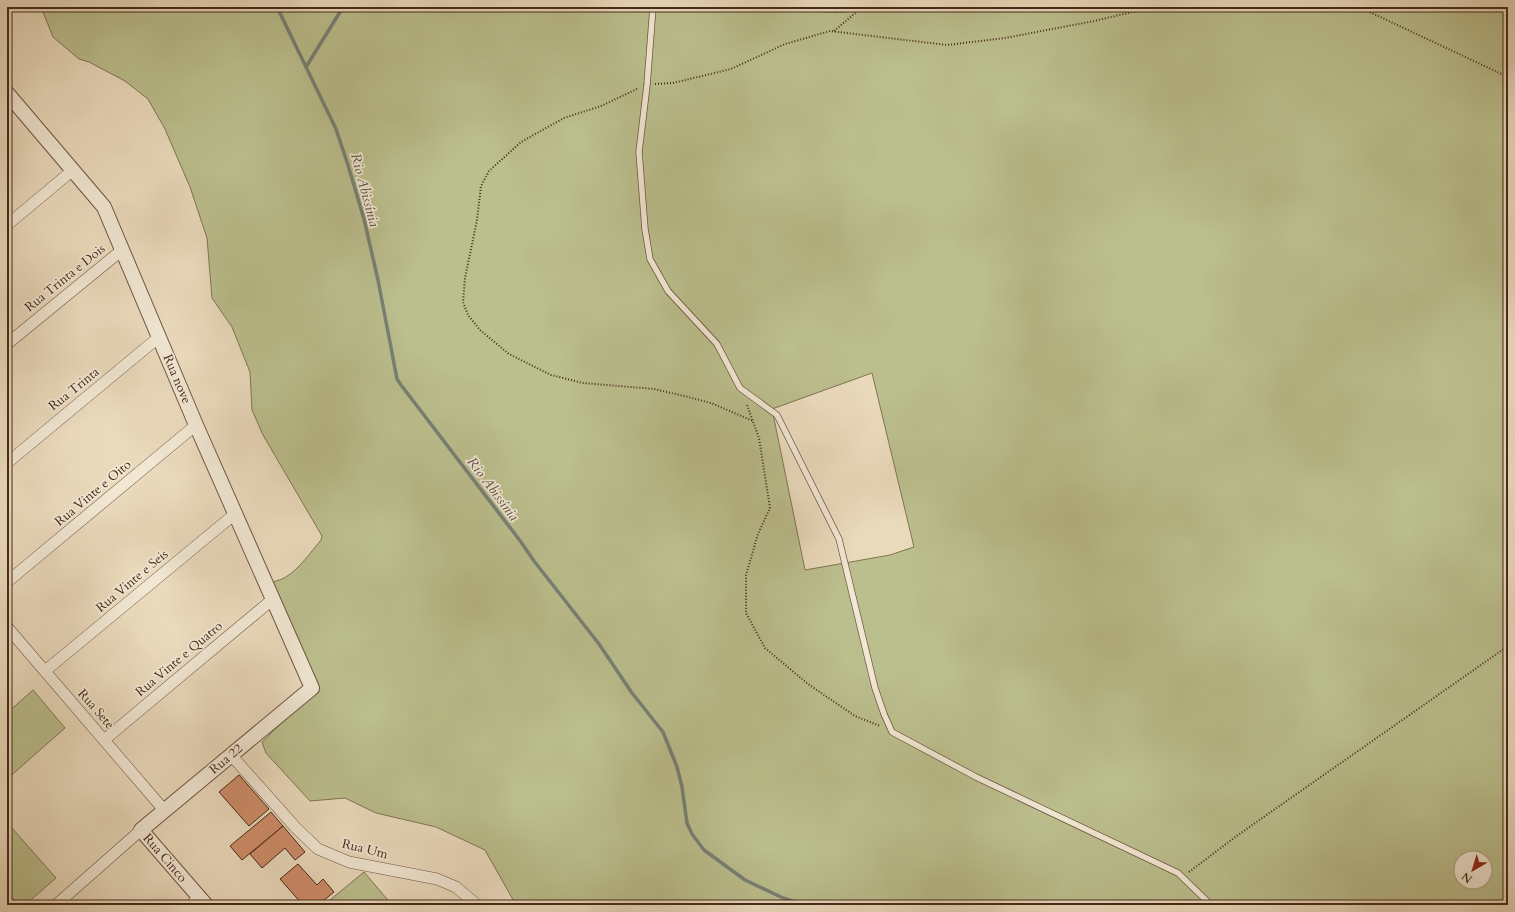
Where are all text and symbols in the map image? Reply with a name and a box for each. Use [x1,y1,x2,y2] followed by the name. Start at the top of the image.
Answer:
[346,151,384,229] water label: Rio Abissínia
[21,240,109,316] street label: Rua Trinta e Dois
[159,351,196,407] street label: Rua nove
[45,363,103,415] street label: Rua Trinta
[463,453,523,525] water label: Rio Abissínia
[51,456,135,530] street label: Rua Vinte e Oito
[92,545,172,617] street label: Rua Vinte e Seis
[132,617,226,701] street label: Rua Vinte e Quatro
[74,685,118,733] street label: Rua Sete
[205,739,247,778] street label: Rua 22
[139,830,191,886] street label: Rua Cinco
[340,835,390,863] street label: Rua Um
[1453,850,1493,890] north arrow
[1458,868,1476,886] text: N

